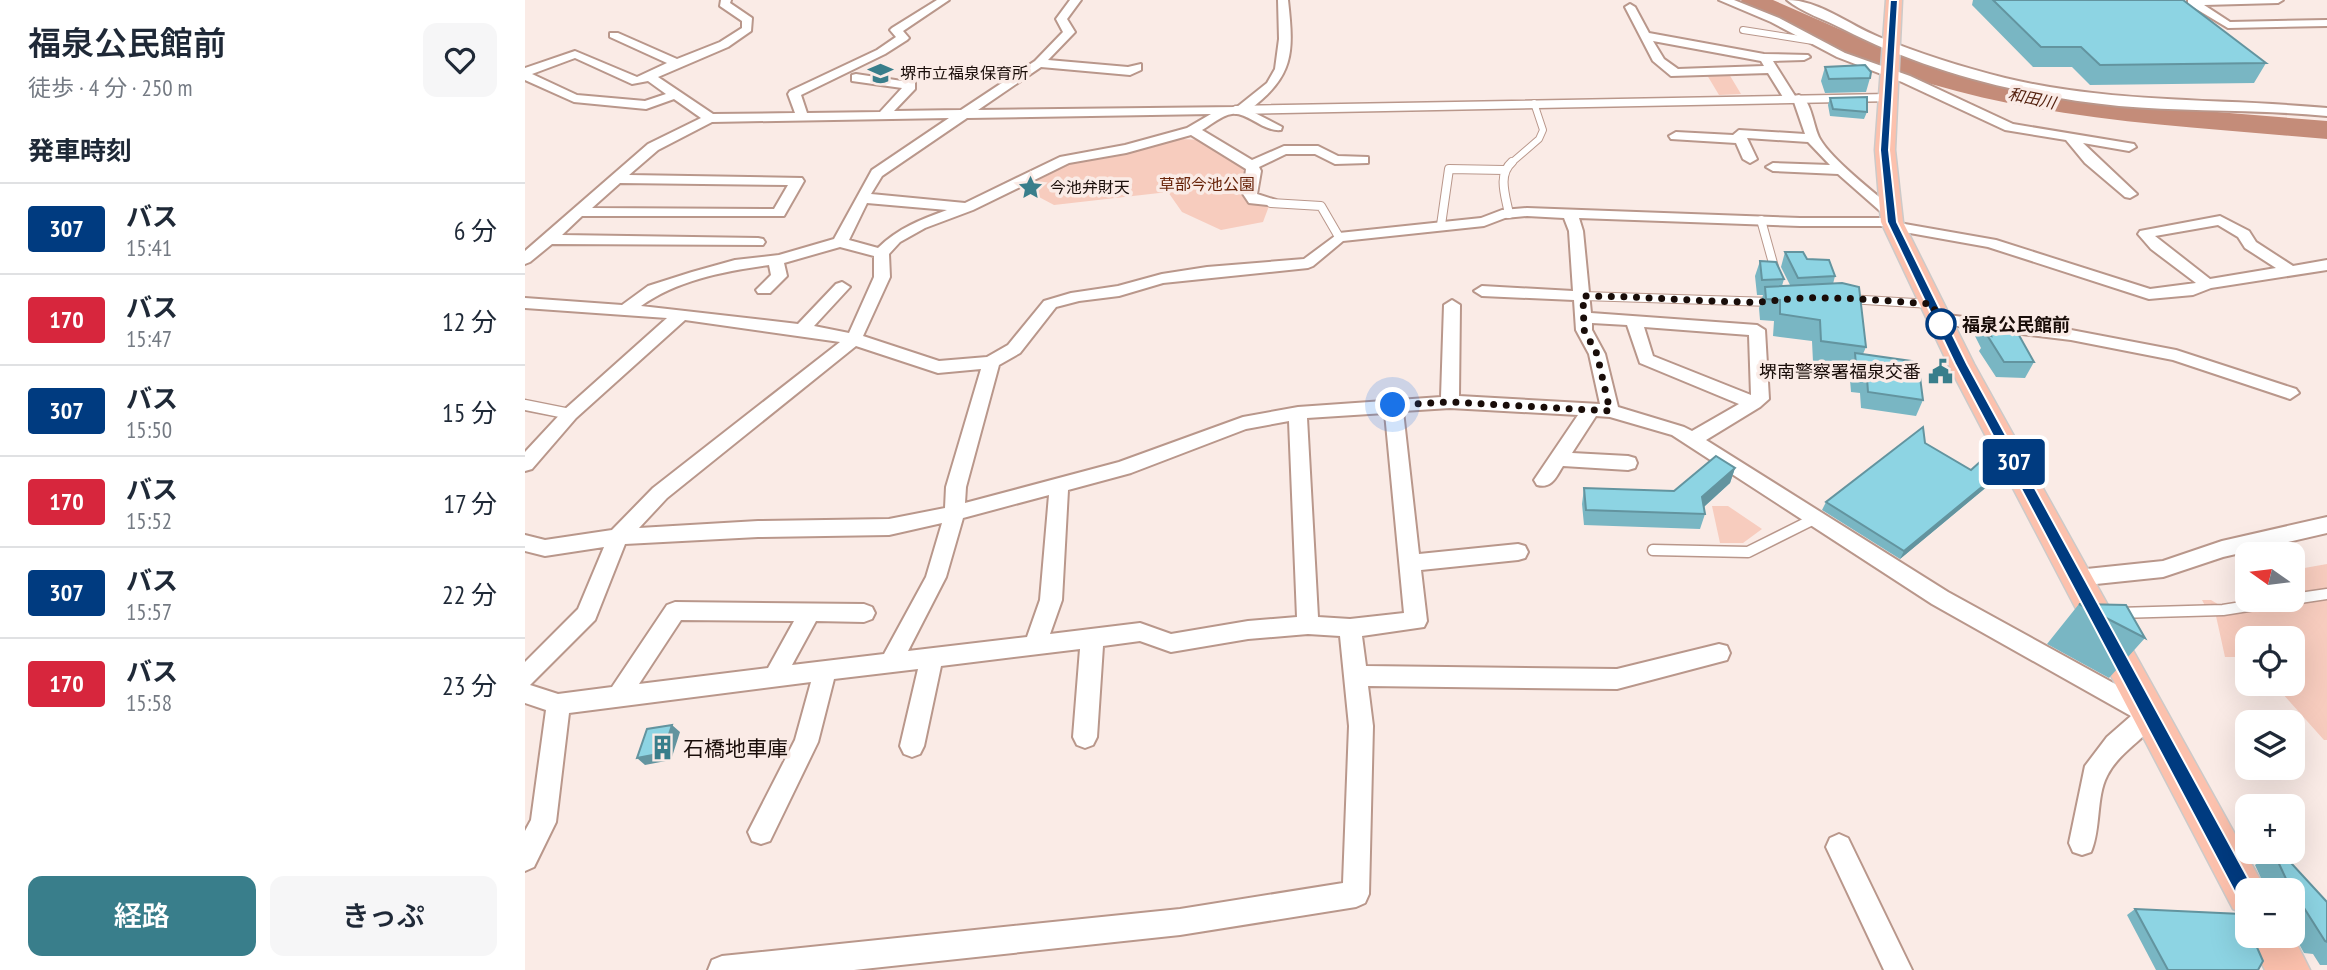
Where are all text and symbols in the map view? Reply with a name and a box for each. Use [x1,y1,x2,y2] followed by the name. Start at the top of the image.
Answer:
[28,21,226,64] text: 福泉公民館前
[423,23,497,97] button: heart
[866,59,894,87] school or university icon: 堺市立福泉保育所
[900,63,1028,83] place label: 堺市立福泉保育所
[28,73,192,102] text: 徒歩 · 4 分 · 250 m
[2006,83,2060,113] water label: 和田川
[28,134,132,167] text: 発車時刻
[1016,173,1044,201] place icon: 今池弁財天
[1159,174,1255,194] park label: 草部今池公園
[1050,177,1130,197] place label: 今池弁財天
[126,200,178,233] text: バス
[49,213,84,244] text: 307
[454,214,497,247] text: 6 分
[126,233,172,262] text: 15:41
[126,291,178,324] text: バス
[49,304,84,335] text: 170
[442,305,497,338] text: 12 分
[1926,309,1956,339] marker: 福泉公民館前
[1962,313,2070,336] place label: 福泉公民館前
[126,324,172,353] text: 15:47
[1927,357,1955,385] public building icon: 堺南警察署福泉交番
[1759,360,1921,383] place label: 堺南警察署福泉交番
[126,382,178,415] text: バス
[1375,387,1410,422] your location
[49,395,84,426] text: 307
[442,396,497,429] text: 15 分
[126,415,172,444] text: 15:50
[1974,439,2054,485] line badge: 307
[1997,446,2031,477] text: 307
[126,473,178,506] text: バス
[49,486,84,517] text: 170
[443,487,497,520] text: 17 分
[126,506,172,535] text: 15:52
[2235,542,2305,612] north arrow
[2235,542,2305,948] map controls
[126,564,178,597] text: バス
[49,577,84,608] text: 307
[442,578,497,611] text: 22 分
[126,597,172,626] text: 15:57
[2235,626,2305,696] button: locate
[126,655,178,688] text: バス
[49,668,84,699] text: 170
[442,669,497,702] text: 23 分
[126,688,172,717] text: 15:58
[2235,710,2305,780] button: layers
[649,734,677,762] building icon: 石橋地車庫
[683,735,788,762] place label: 石橋地車庫
[2235,794,2305,864] button: +
[28,876,256,956] button: 経路
[270,876,497,956] button: きっぷ
[2235,878,2305,948] button: −

